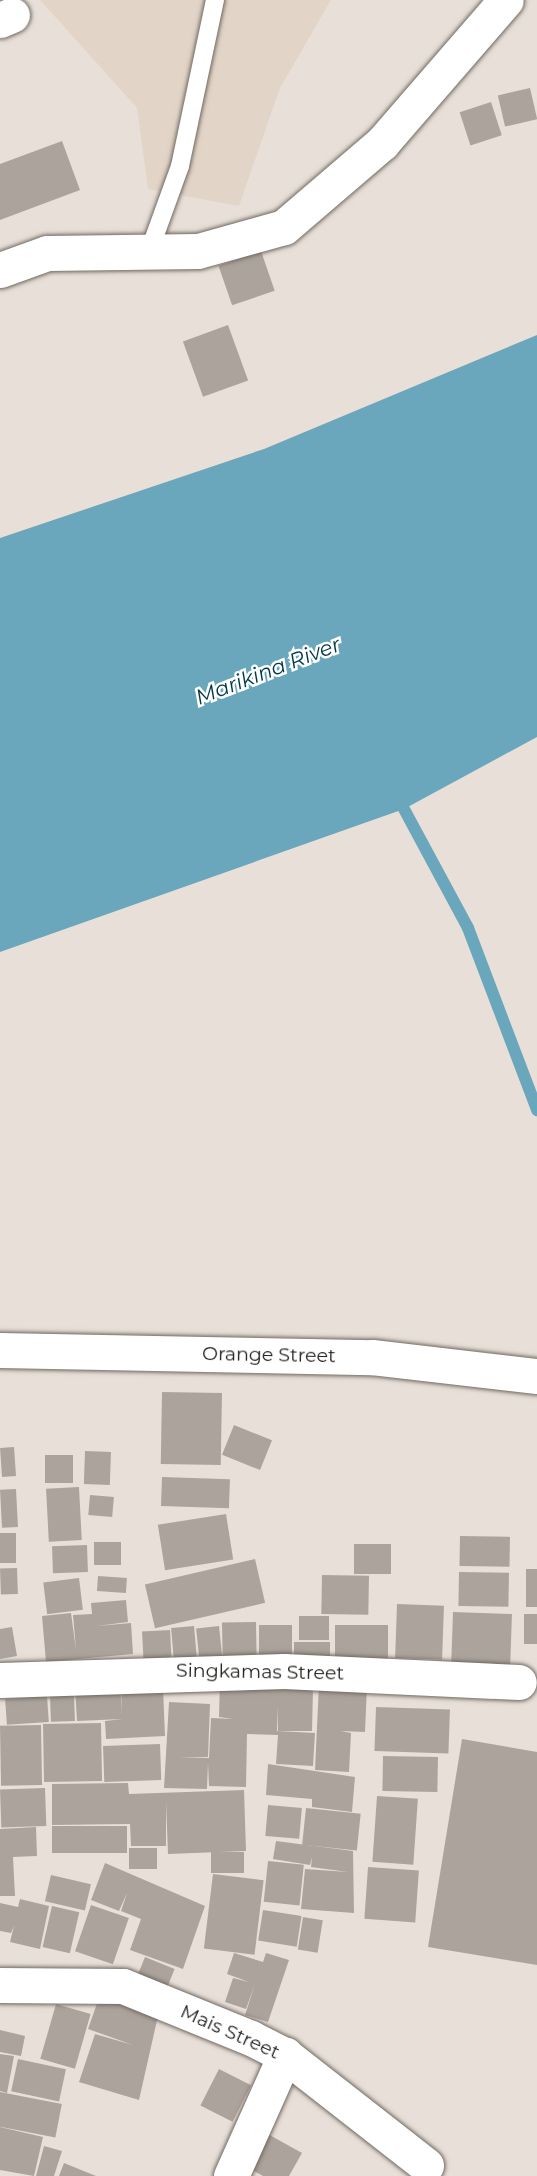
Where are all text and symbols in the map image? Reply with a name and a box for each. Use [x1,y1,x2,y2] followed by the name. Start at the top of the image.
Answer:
[192,632,344,710] water label: Marikina River
[202,1342,336,1368] street label: Orange Street
[176,1659,344,1685] street label: Singkamas Street
[177,2000,283,2064] street label: Mais Street

